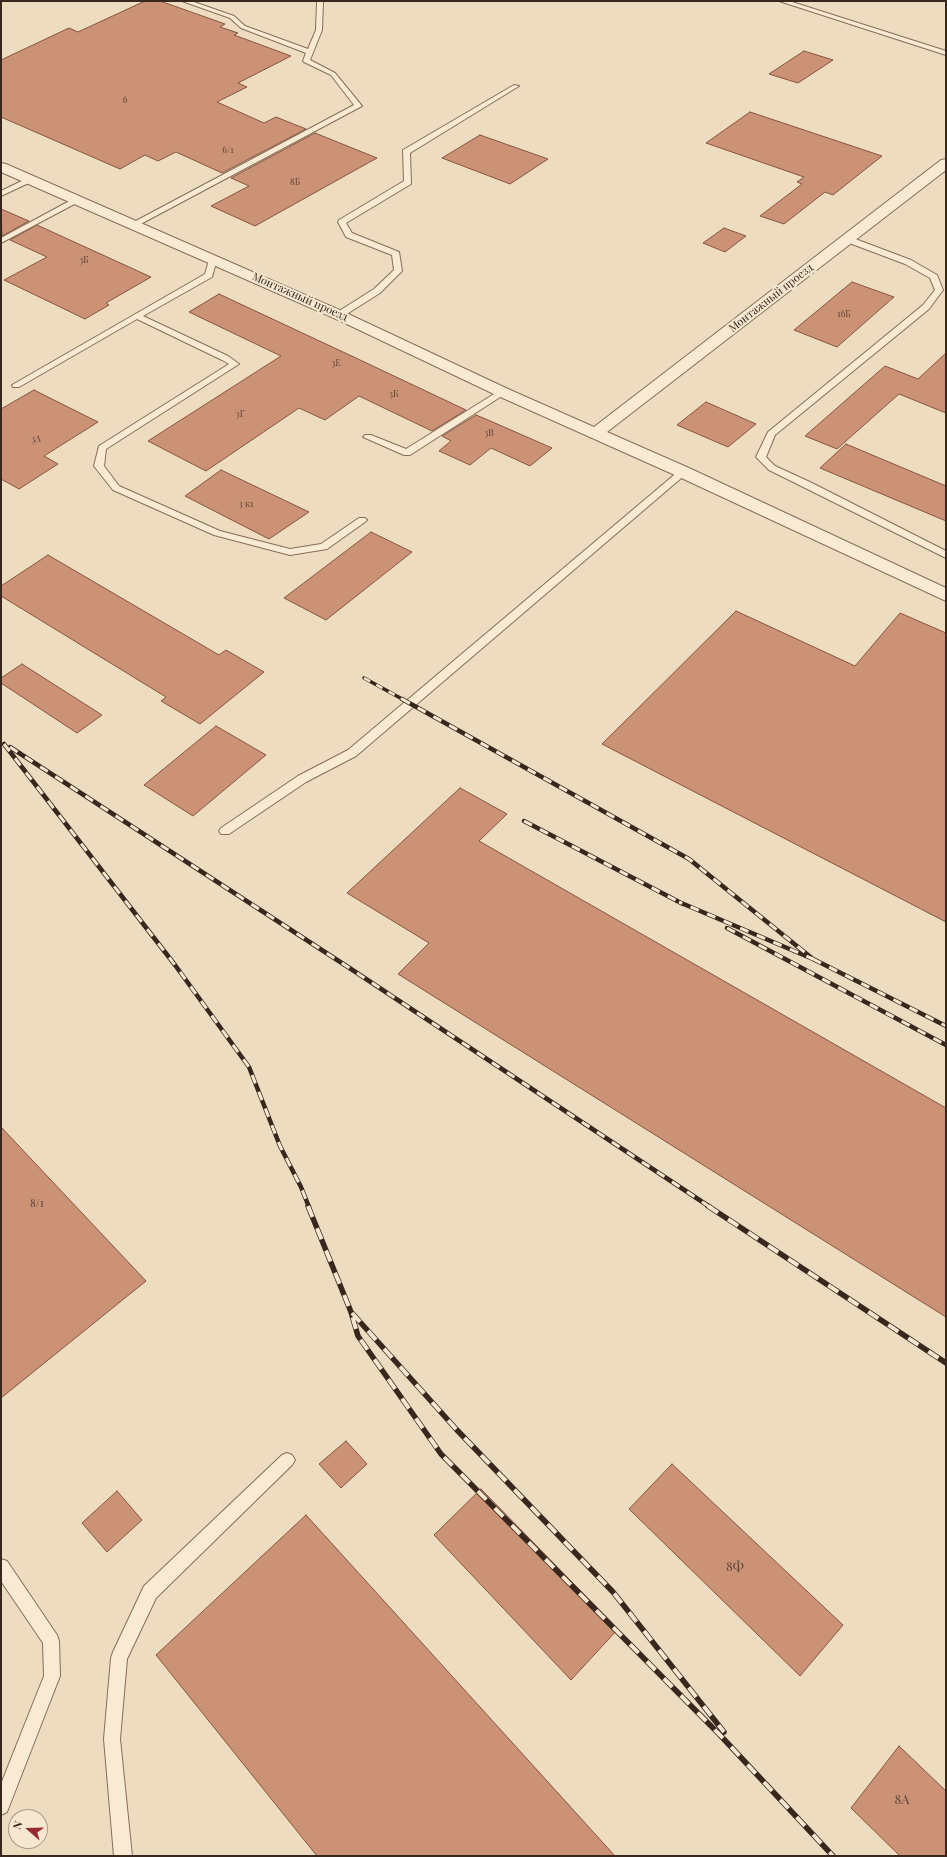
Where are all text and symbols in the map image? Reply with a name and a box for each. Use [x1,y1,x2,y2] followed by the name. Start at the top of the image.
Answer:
[123,95,127,105] house number: 6
[222,145,234,155] house number: 6/1
[290,177,300,187] house number: 8Б
[79,255,89,265] house number: 3Б
[726,261,816,335] street label: Монтажный проезд
[250,270,350,324] street label: Монтажный проезд
[837,309,851,319] house number: 16Б
[331,358,341,368] house number: 3Е
[389,389,399,399] house number: 3К
[236,409,244,419] house number: 3Г
[484,428,494,438] house number: 3В
[31,434,41,444] house number: 3А
[239,499,253,509] house number: 3 к1
[30,1197,44,1211] house number: 8/1
[726,1559,744,1575] house number: 8Ф
[895,1792,909,1808] house number: 8А
[8,1809,48,1849] north arrow
[9,1819,26,1831] text: N

